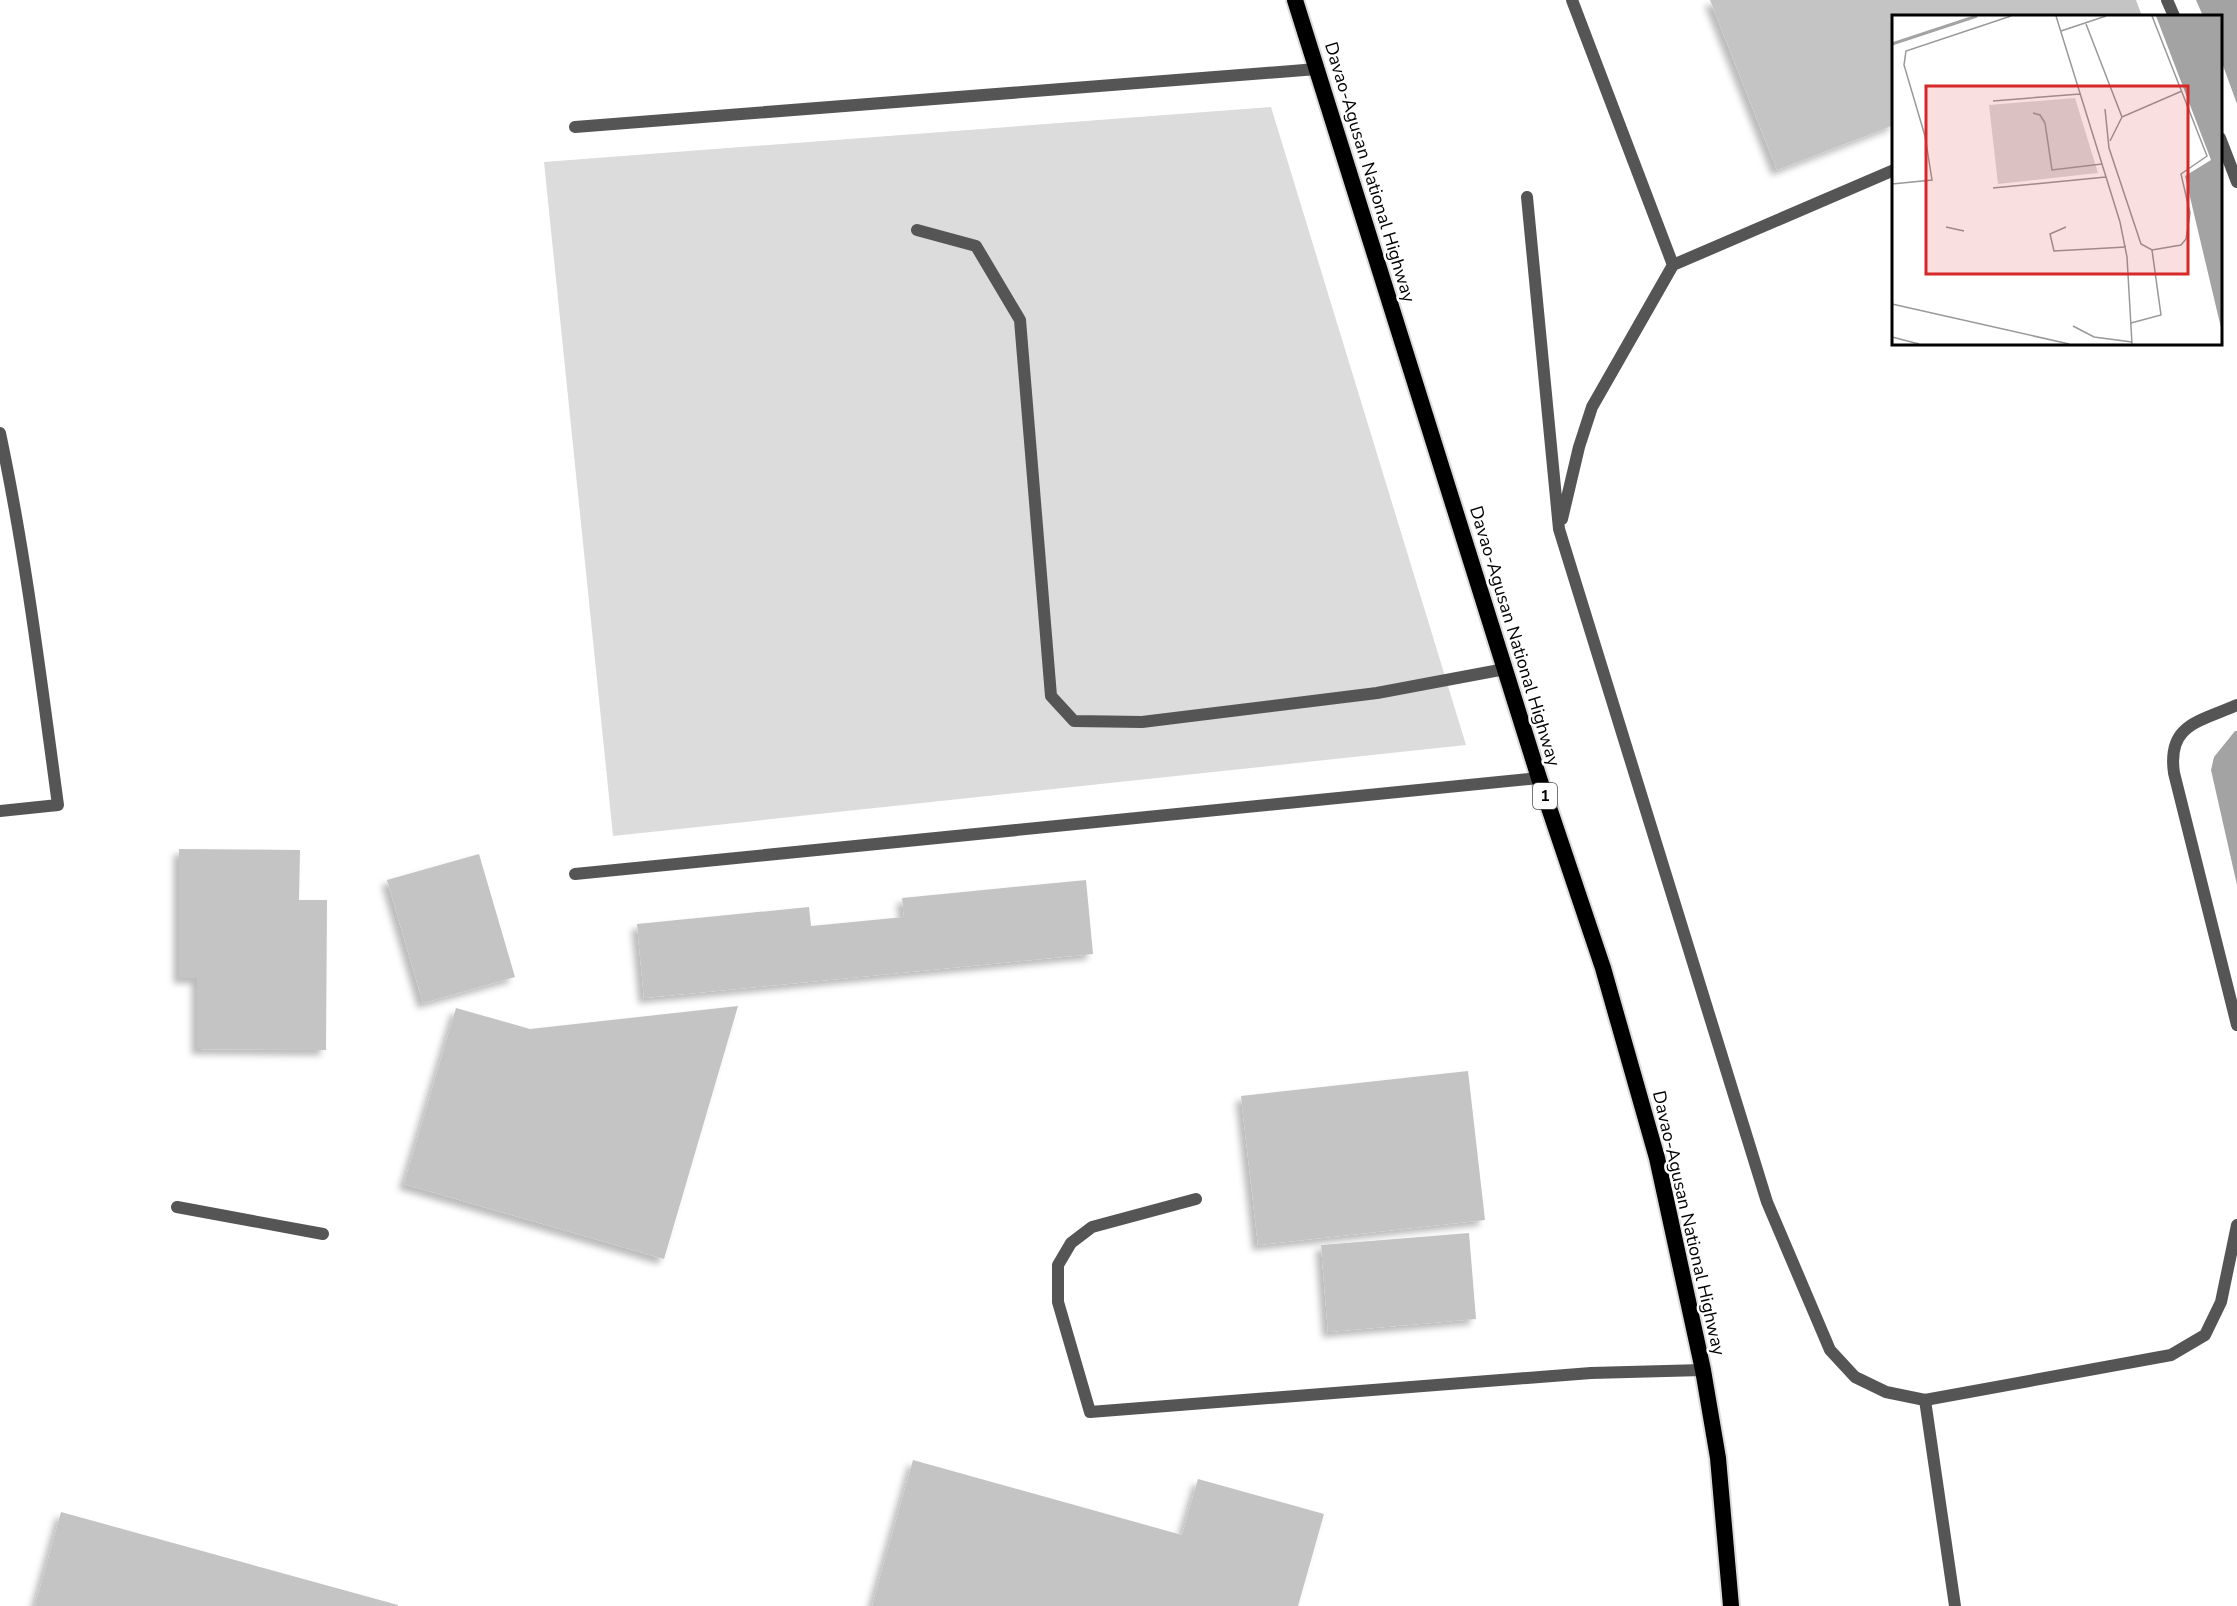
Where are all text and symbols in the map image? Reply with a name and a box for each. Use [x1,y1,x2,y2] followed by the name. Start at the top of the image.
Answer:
[1892,15,2222,345] inset map
[1319,39,1421,306] street label: Davao-Agusan National Highway
[1464,503,1566,770] street label: Davao-Agusan National Highway
[1533,783,1557,809] road number: 1
[1647,1088,1731,1358] street label: Davao-Agusan National Highway

